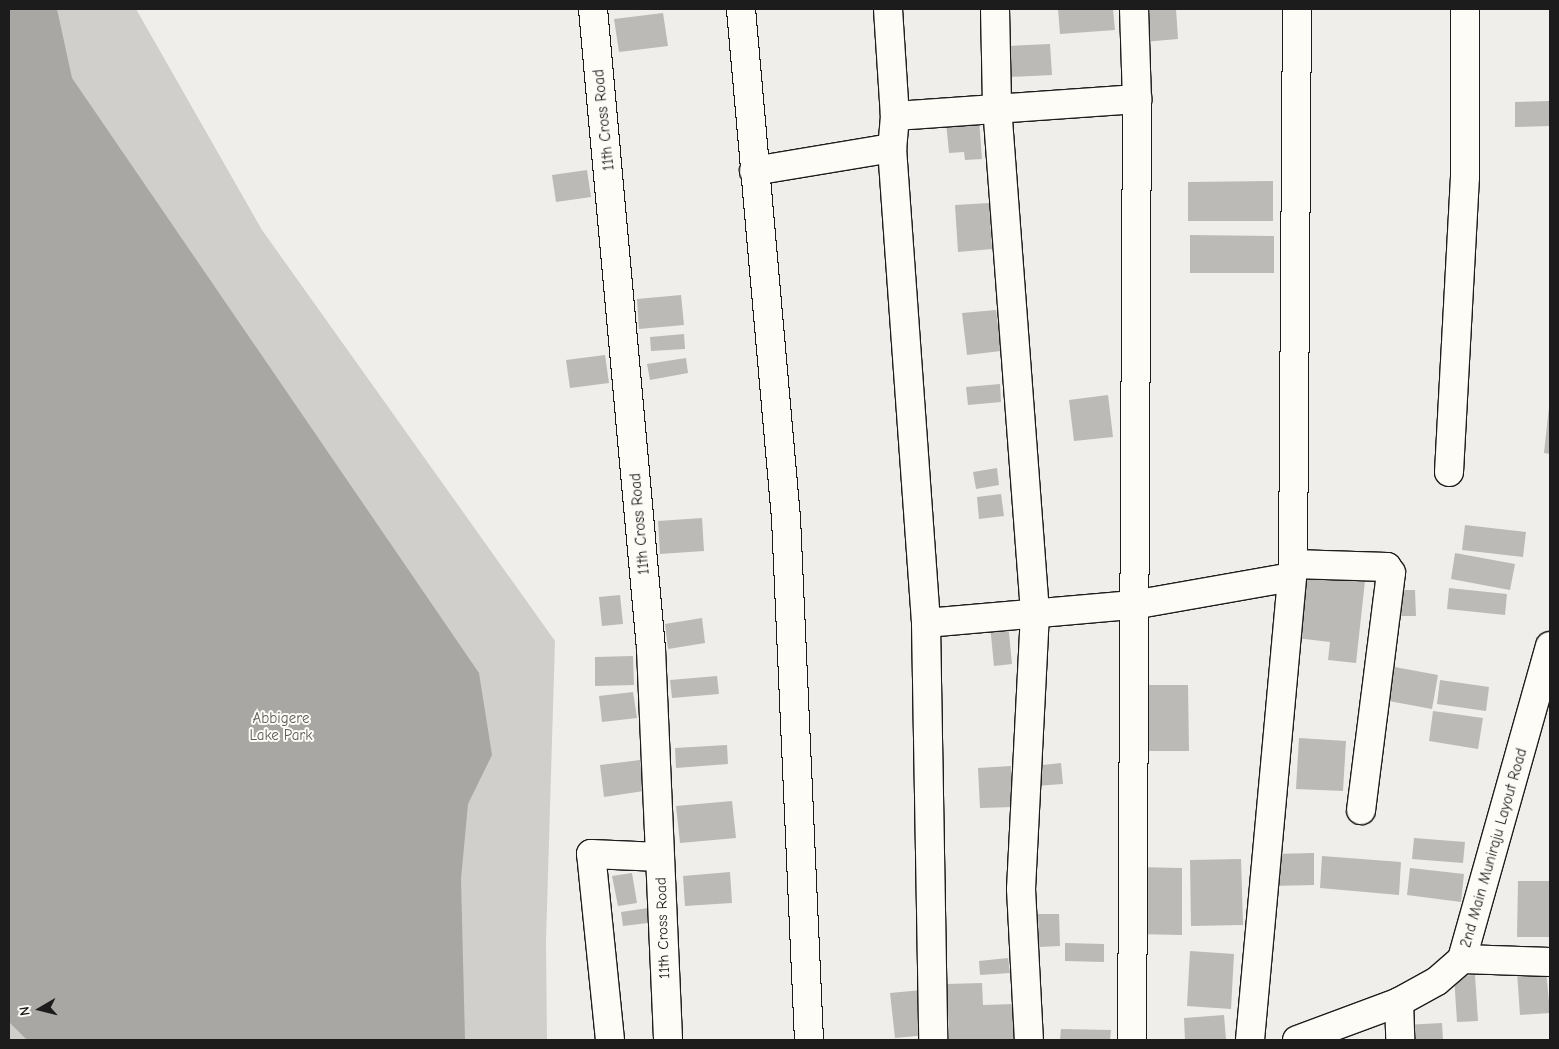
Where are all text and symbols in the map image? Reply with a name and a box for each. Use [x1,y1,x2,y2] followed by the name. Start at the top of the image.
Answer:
[590,68,618,172] street label: 11th Cross Road
[627,472,653,576] street label: 11th Cross Road
[249,709,313,744] park label: Abbigere Lake Park
[1457,746,1531,950] street label: 2nd Main Muniraju Layout Road
[652,877,674,979] street label: 11th Cross Road
[15,984,65,1034] north arrow
[16,1005,34,1017] text: N

